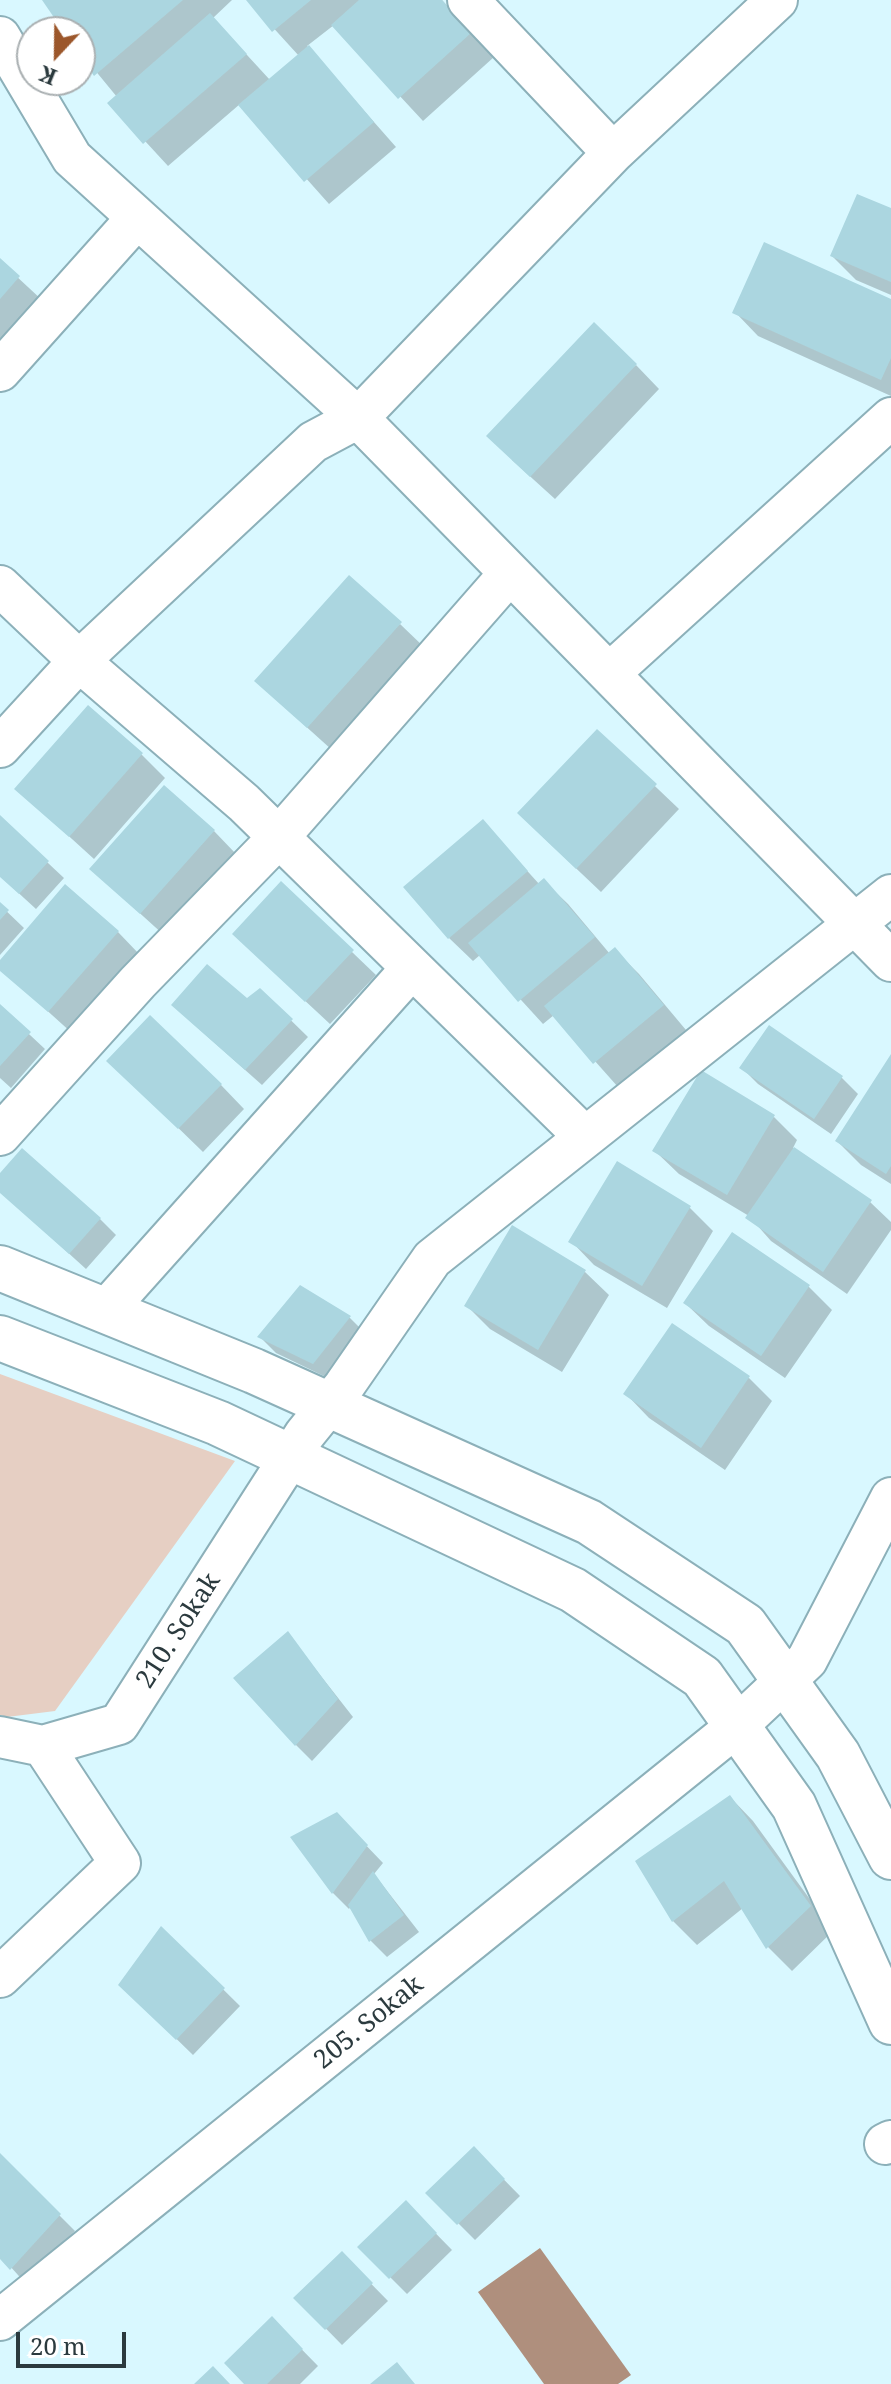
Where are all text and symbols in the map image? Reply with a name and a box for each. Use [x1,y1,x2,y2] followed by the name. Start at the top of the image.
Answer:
[16,16,96,96] north arrow
[35,59,61,93] text: K
[130,1568,228,1694] street label: 210. Sokak
[308,1970,430,2076] street label: 205. Sokak
[20,2316,130,2366] scale bar
[30,2329,86,2362] text: 20 m

